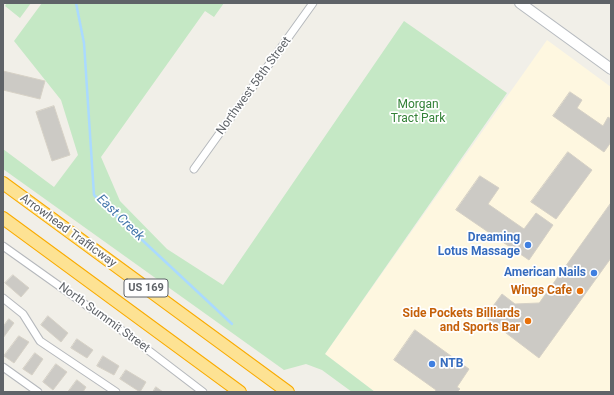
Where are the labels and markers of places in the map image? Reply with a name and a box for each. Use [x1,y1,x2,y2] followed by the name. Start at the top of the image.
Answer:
[438,231,520,259] place label: Dreaming Lotus Massage
[523,240,533,250] marker: Dreaming Lotus Massage
[504,266,586,280] place label: American Nails
[589,268,599,278] marker: American Nails
[511,284,572,298] place label: Wings Cafe
[575,286,585,296] marker: Wings Cafe
[403,307,520,335] place label: Side Pockets Billiards and Sports Bar
[523,316,533,326] marker: Side Pockets Billiards and Sports Bar
[440,357,463,371] place label: NTB
[427,359,437,369] marker: NTB

